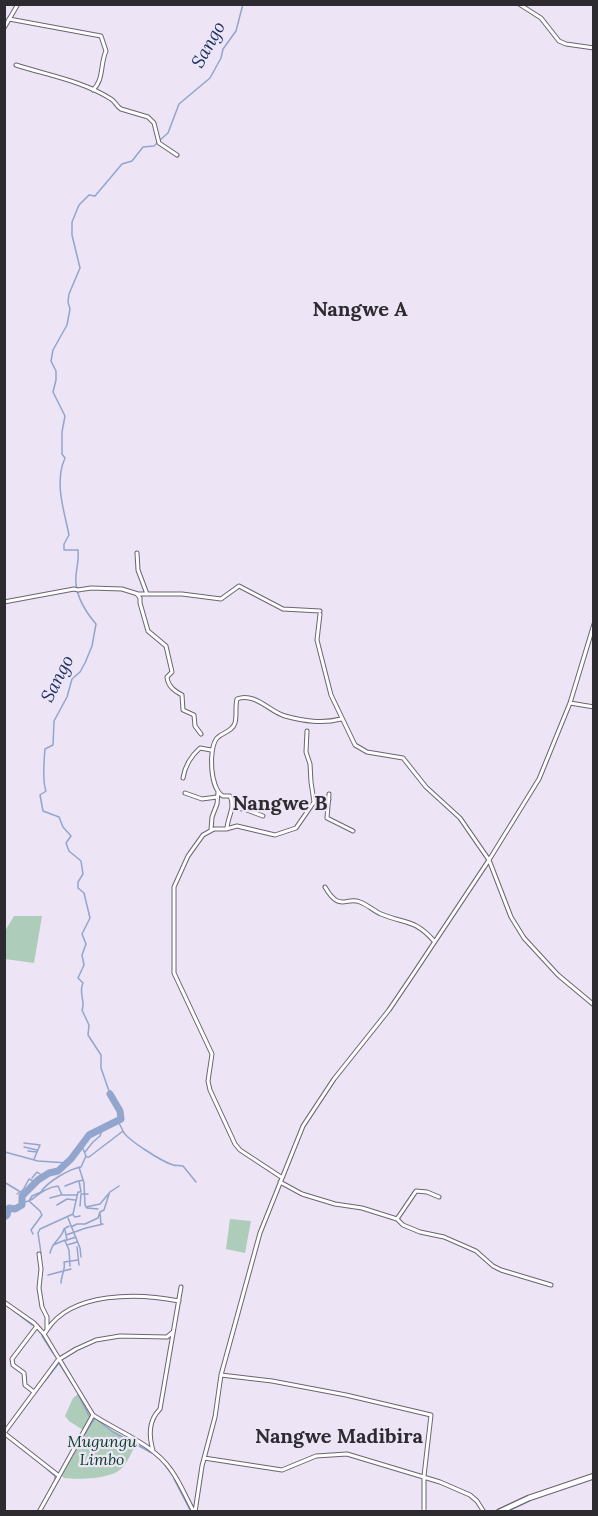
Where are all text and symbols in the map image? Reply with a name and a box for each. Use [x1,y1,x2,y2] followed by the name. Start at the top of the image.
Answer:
[187,18,231,72] water label: Sango
[312,298,408,322] district label: Nangwe A
[37,652,79,706] water label: Sango
[232,792,328,816] district label: Nangwe B
[255,1425,423,1449] district label: Nangwe Madibira
[67,1432,137,1470] park label: Mugungu Limbo

